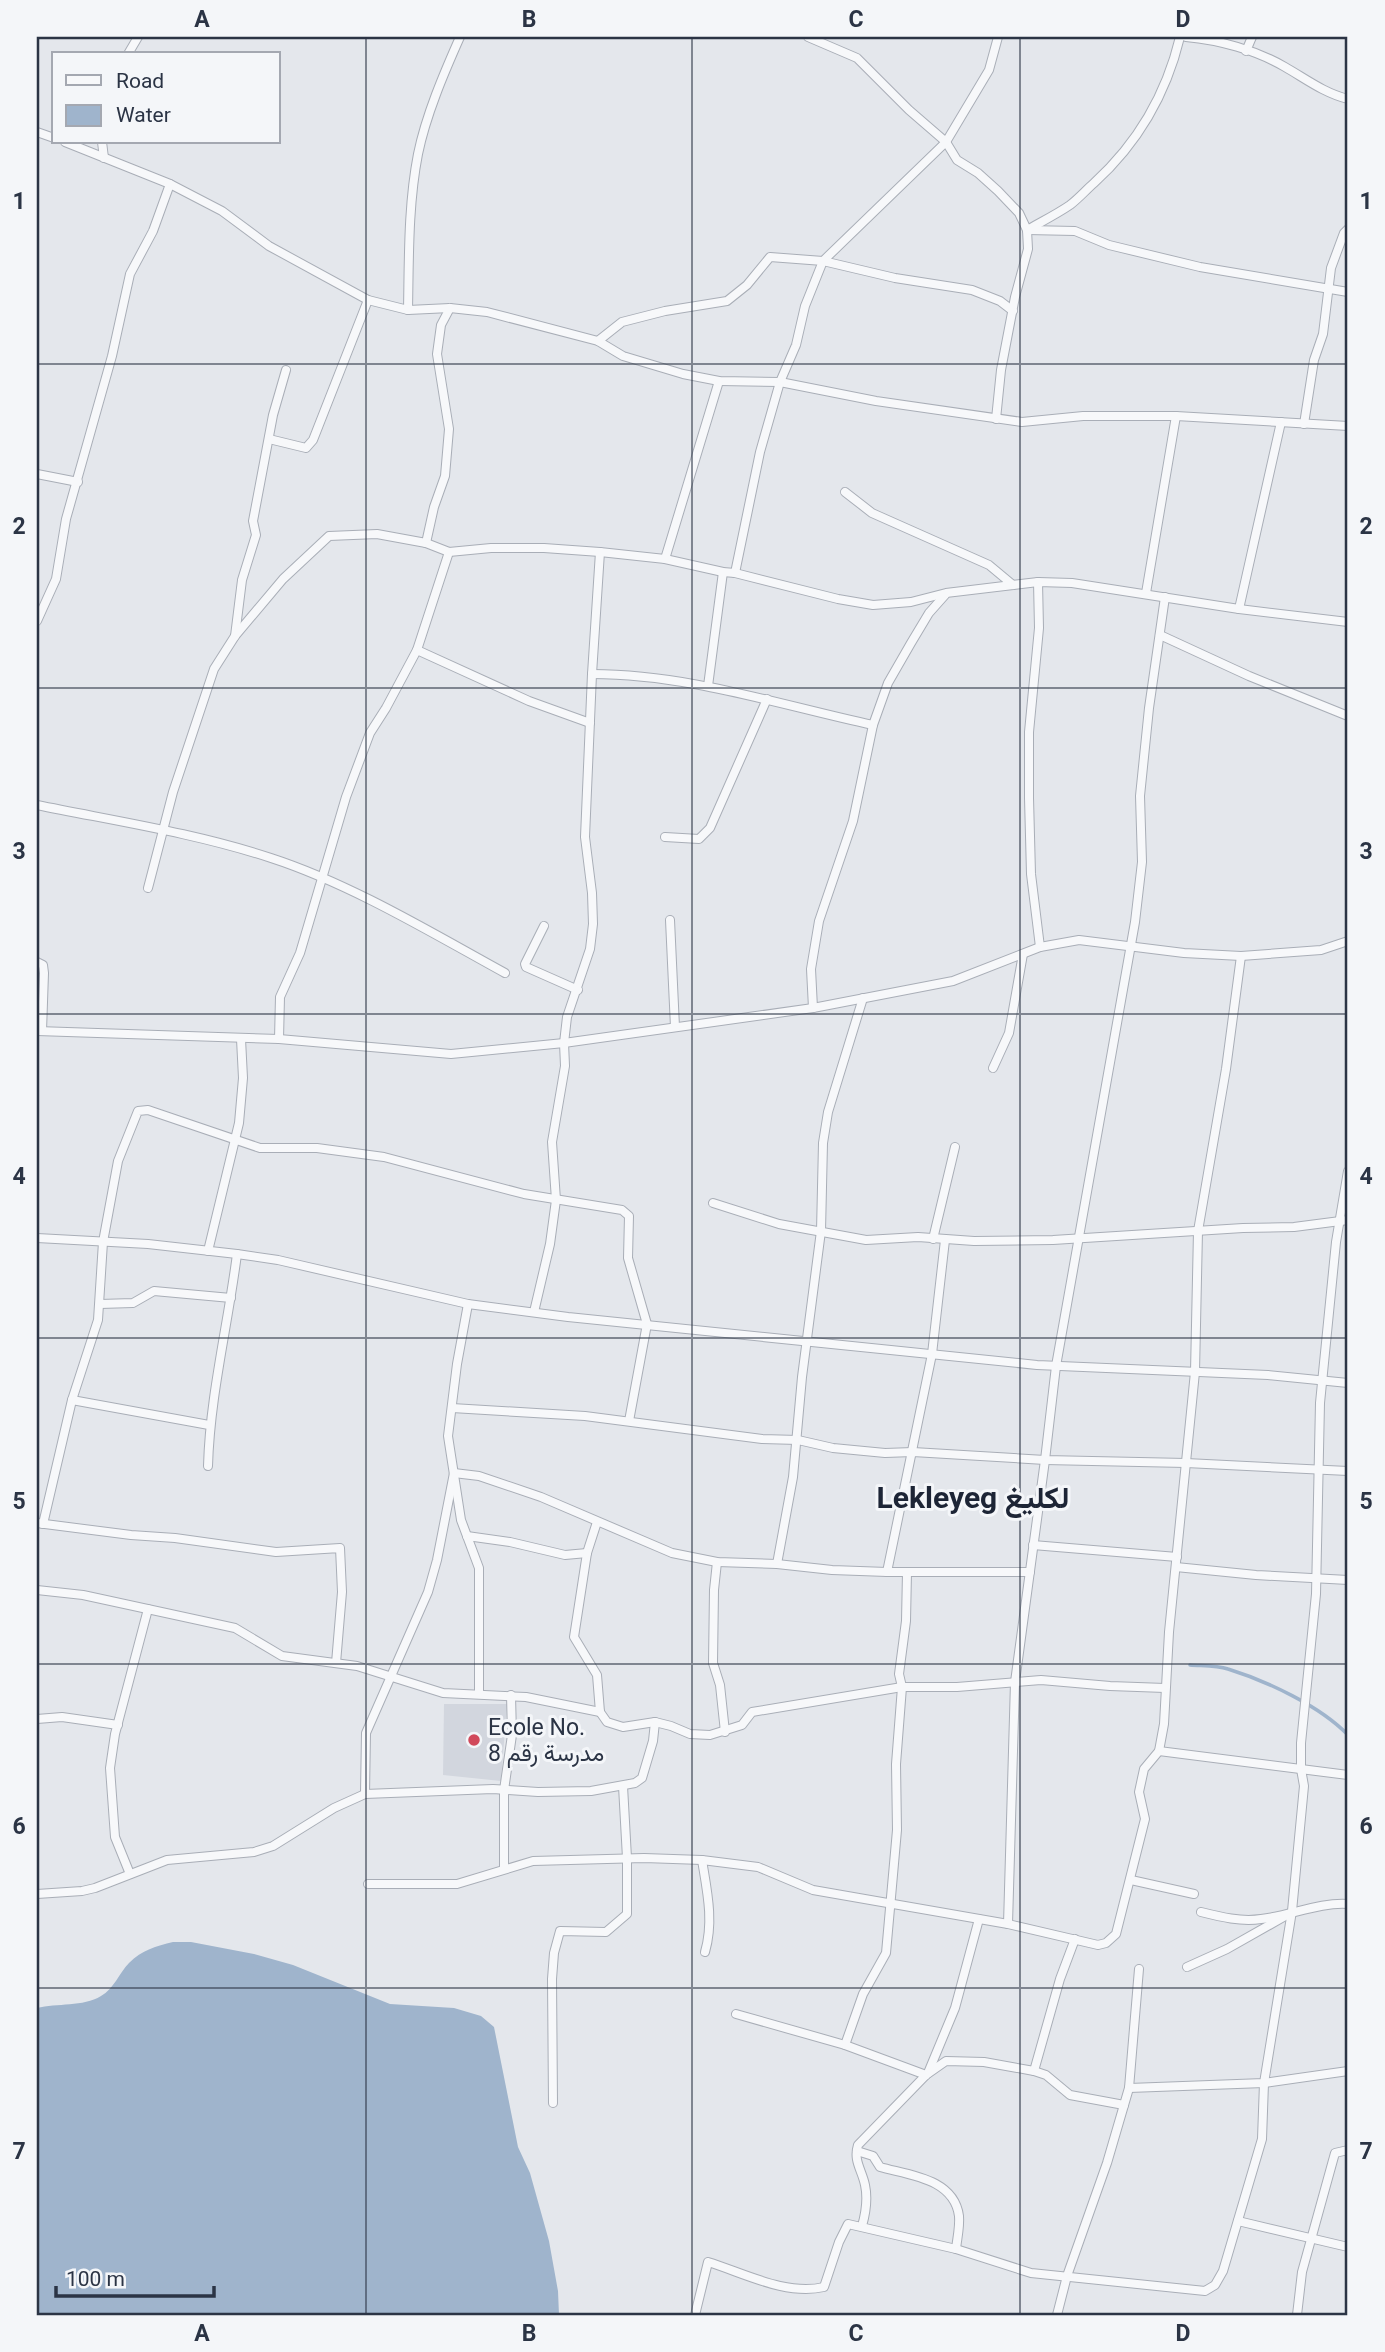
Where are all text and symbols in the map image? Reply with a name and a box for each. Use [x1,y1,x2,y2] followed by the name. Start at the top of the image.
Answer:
[194,6,210,33] text: A
[522,6,536,33] text: B
[848,6,864,33] text: C
[1176,6,1190,33] text: D
[52,52,280,144] legend
[116,69,164,93] text: Road
[116,103,171,127] text: Water
[12,188,26,215] text: 1
[1359,188,1373,215] text: 1
[12,513,26,540] text: 2
[1359,513,1373,540] text: 2
[12,838,26,865] text: 3
[1359,838,1373,865] text: 3
[12,1163,26,1190] text: 4
[1359,1163,1373,1190] text: 4
[877,1480,1069,1518] district label: Lekleyeg لكليغ
[12,1488,26,1515] text: 5
[1359,1488,1373,1515] text: 5
[488,1714,604,1768] place label: Ecole No. 8 مدرسة رقم
[466,1732,482,1748] marker: Ecole No. 8 مدرسة رقم
[12,1813,26,1840] text: 6
[1359,1813,1373,1840] text: 6
[12,2138,26,2165] text: 7
[1359,2138,1373,2165] text: 7
[56,2254,214,2298] scale bar
[66,2267,125,2291] text: 100 m
[194,2320,210,2347] text: A
[522,2320,536,2347] text: B
[848,2320,864,2347] text: C
[1176,2320,1190,2347] text: D

